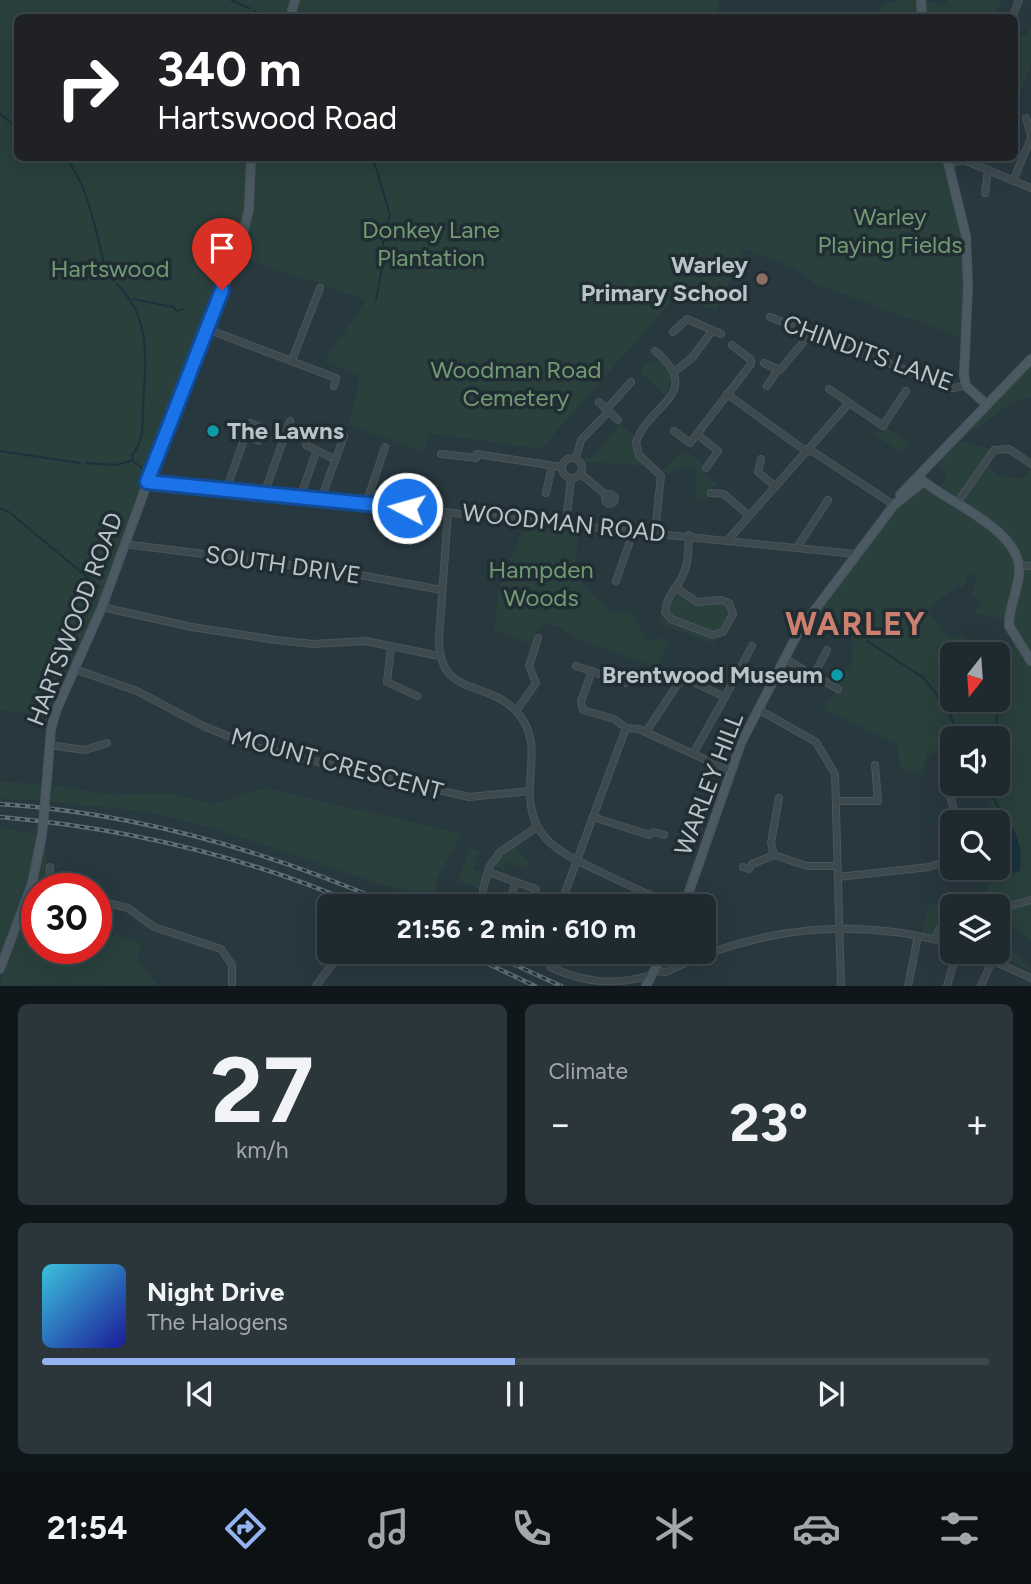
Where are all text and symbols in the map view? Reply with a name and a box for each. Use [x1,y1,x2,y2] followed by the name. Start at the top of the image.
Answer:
[157,39,301,98] text: 340 m
[42,42,133,133] icon: right
[157,99,397,137] text: Hartswood Road
[817,202,963,259] park label: Warley Playing Fields
[362,215,500,272] park label: Donkey Lane Plantation
[192,218,252,290] pin
[203,229,241,267] icon: arrive
[581,250,748,307] place label: Warley Primary School
[50,254,170,283] park label: Hartswood
[754,271,770,287] marker: Warley Primary School
[779,308,957,397] street label: CHINDITS LANE
[430,355,602,412] park label: Woodman Road Cemetery
[227,416,344,445] place label: The Lawns
[205,423,221,439] marker: The Lawns
[370,471,444,545] position arrow
[461,497,667,548] street label: WOODMAN ROAD
[20,508,129,730] street label: HARTSWOOD ROAD
[204,539,362,590] street label: SOUTH DRIVE
[488,555,594,612] park label: Hampden Woods
[785,605,927,643] district label: WARLEY
[940,642,1010,712] north arrow
[940,642,1010,964] map controls
[602,660,823,689] place label: Brentwood Museum
[829,667,845,683] marker: Brentwood Museum
[668,708,749,859] street label: WARLEY HILL
[228,721,446,806] street label: MOUNT CRESCENT
[940,726,1010,796] button: sound
[940,810,1010,880] button: search
[21,873,112,964] speed limit sign: 30
[940,894,1010,964] button: layers
[397,913,636,945] text: 21:56 · 2 min · 610 m
[211,1036,314,1145] text: 27
[549,1057,628,1085] text: Climate
[729,1092,808,1154] text: 23°
[549,1101,572,1147] text: −
[965,1101,989,1147] text: +
[236,1136,289,1164] text: km/h
[147,1276,284,1308] text: Night Drive
[147,1308,288,1336] text: The Halogens
[181,1375,219,1413] icon: previous
[496,1375,534,1413] icon: pause
[812,1375,850,1413] icon: next
[221,1504,270,1553] icon: directions
[364,1504,413,1553] icon: music
[507,1504,556,1553] icon: phone
[650,1504,699,1553] icon: climate
[792,1504,841,1553] icon: car
[935,1504,984,1553] icon: filters
[47,1509,127,1547] text: 21:54

